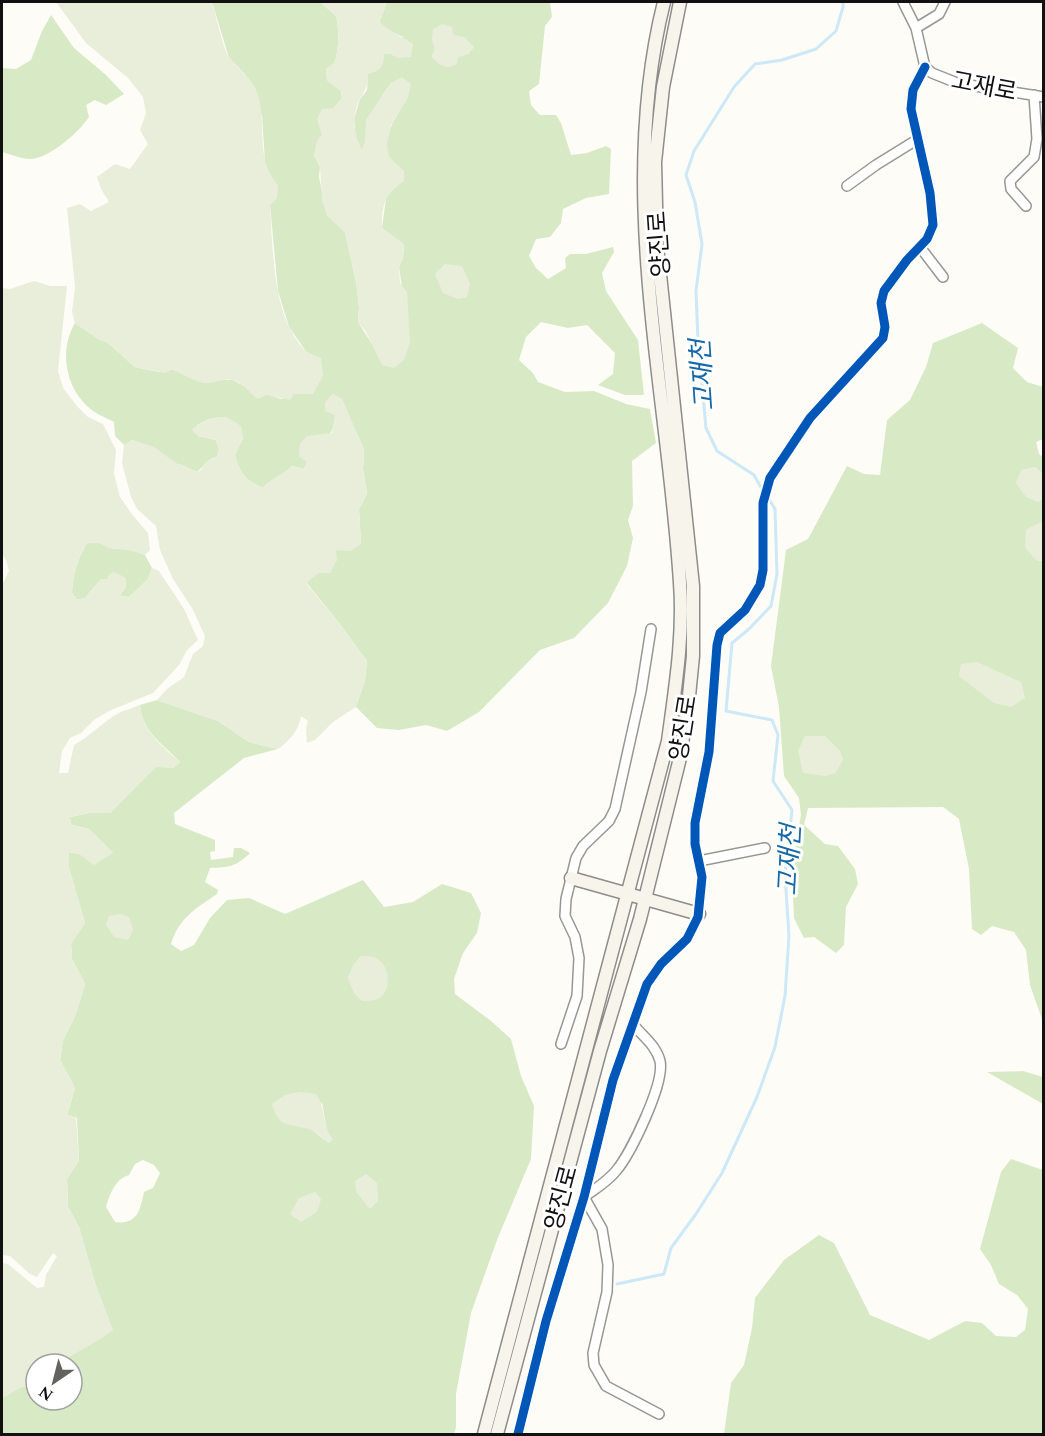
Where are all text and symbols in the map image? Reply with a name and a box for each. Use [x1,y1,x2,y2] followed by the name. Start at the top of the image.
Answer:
[948,63,1020,111] street label: 고재로
[640,210,680,278] street label: 양진로
[680,335,725,412] water label: 고재천
[661,693,707,764] street label: 양진로
[768,820,812,897] water label: 고재천
[536,1162,588,1235] street label: 양진로
[24,1352,84,1412] north arrow
[34,1380,58,1407] text: N

